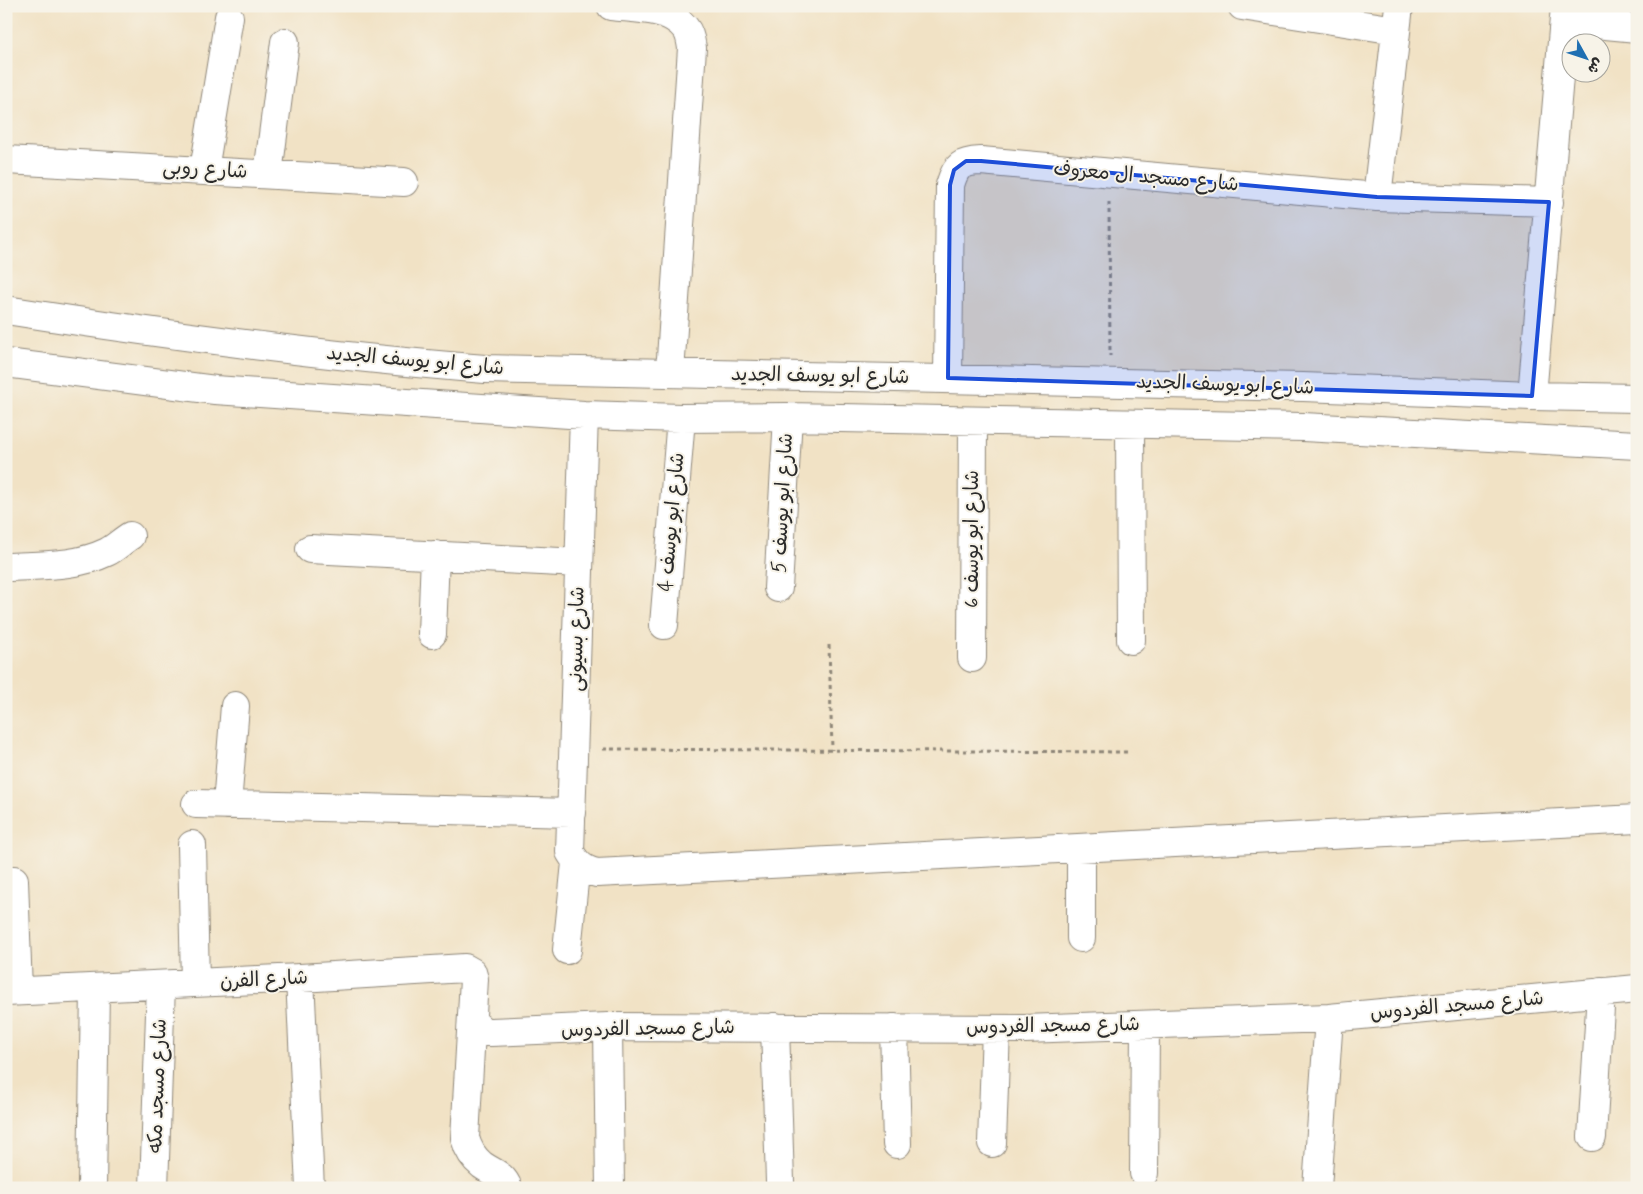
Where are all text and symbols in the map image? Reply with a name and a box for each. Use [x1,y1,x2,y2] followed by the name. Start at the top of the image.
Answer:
[1560,32,1610,82] north arrow
[1583,54,1607,77] text: ش
[162,154,248,186] street label: شارع روبى
[1052,155,1240,199] street label: شارع مسجد ال معروف
[325,340,505,382] street label: شارع ابو يوسف الجديد
[731,361,909,391] street label: شارع ابو يوسف الجديد
[1135,368,1315,402] street label: شارع ابو يوسف الجديد
[766,432,800,574] street label: شارع ابو يوسف 5
[652,451,692,593] street label: شارع ابو يوسف 4
[959,470,986,608] street label: شارع ابو يوسف 6
[563,586,591,692] street label: شارع بسيونى
[219,964,309,996] street label: شارع الفرن
[1369,985,1545,1027] street label: شارع مسجد الفردوس
[966,1011,1140,1041] street label: شارع مسجد الفردوس
[561,1014,735,1044] street label: شارع مسجد الفردوس
[142,1018,174,1154] street label: شارع مسجد مكه

